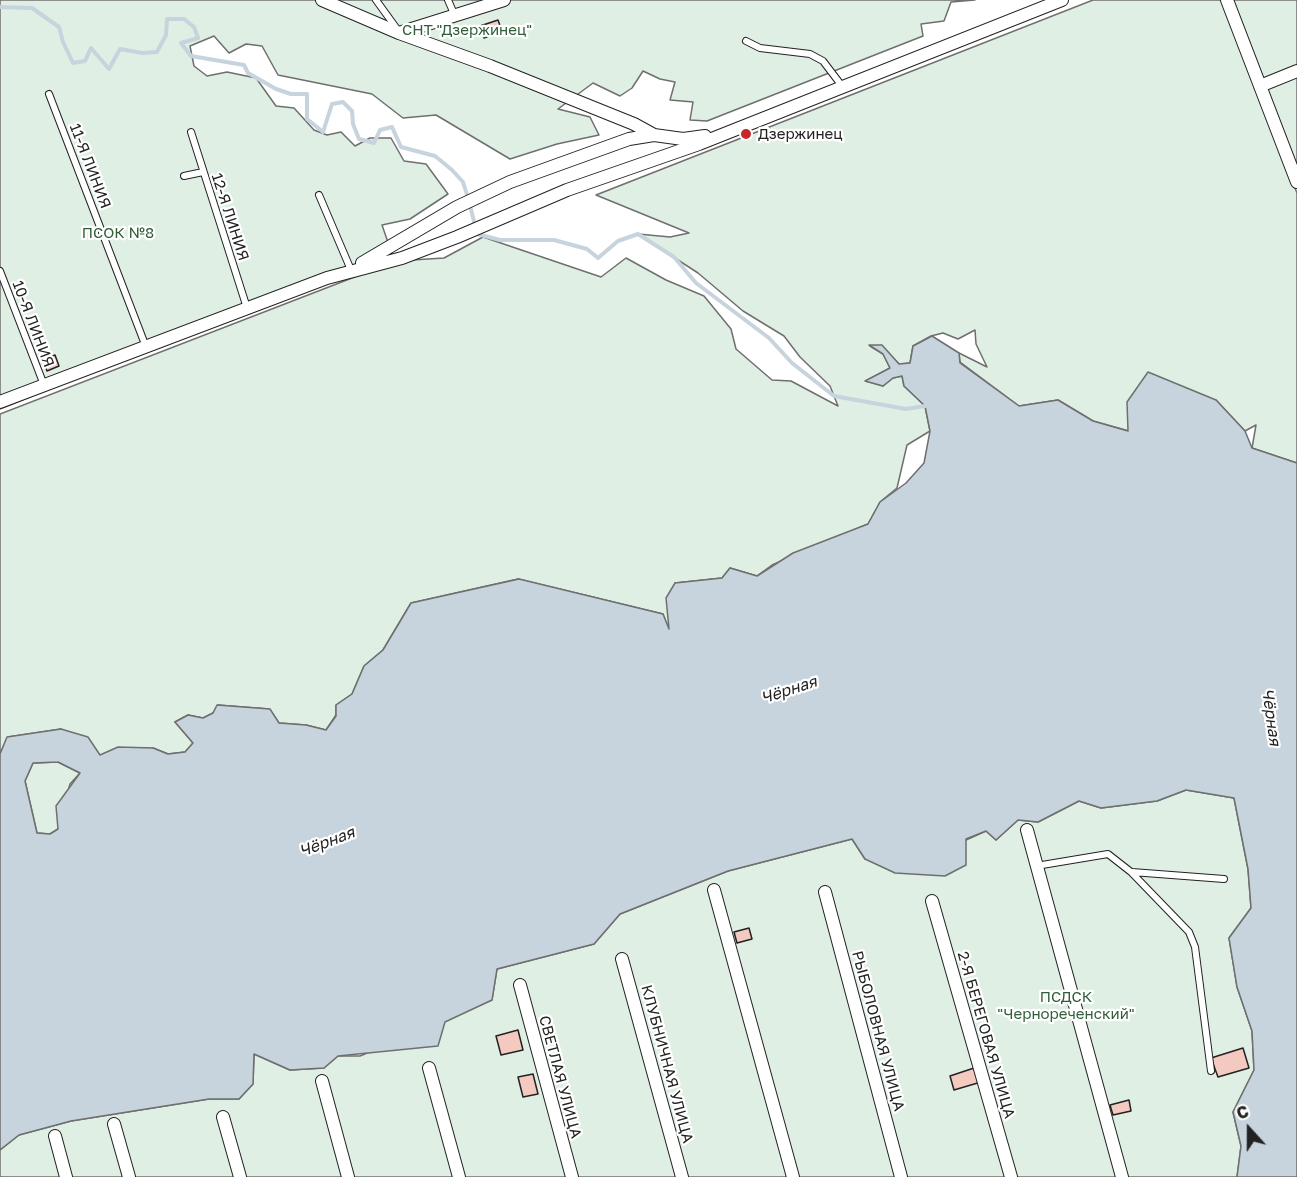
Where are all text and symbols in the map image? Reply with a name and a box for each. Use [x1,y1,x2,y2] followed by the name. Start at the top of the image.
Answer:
[402,21,532,39] park label: СНТ "Дзержинец"
[66,121,114,211] street label: 11-Я ЛИНИЯ
[758,125,843,143] place label: Дзержинец
[739,127,753,141] marker: Дзержинец
[207,171,253,263] street label: 12-Я ЛИНИЯ
[82,224,154,242] park label: ПСОК №8
[8,278,58,370] street label: 10-Я ЛИНИЯ
[759,672,819,708] water label: Чёрная
[1257,687,1285,747] water label: Чёрная
[297,823,357,861] water label: Чёрная
[848,949,908,1113] street label: РЫБОЛОВНАЯ УЛИЦА
[954,949,1018,1121] street label: 2-Я БЕРЕГОВАЯ УЛИЦА
[637,983,697,1145] street label: КЛУБНИЧНАЯ УЛИЦА
[997,988,1135,1023] park label: ПСДСК "Чернореченский"
[535,1014,585,1140] street label: СВЕТЛАЯ УЛИЦА
[1219,1099,1279,1159] north arrow
[1234,1101,1251,1124] text: С

